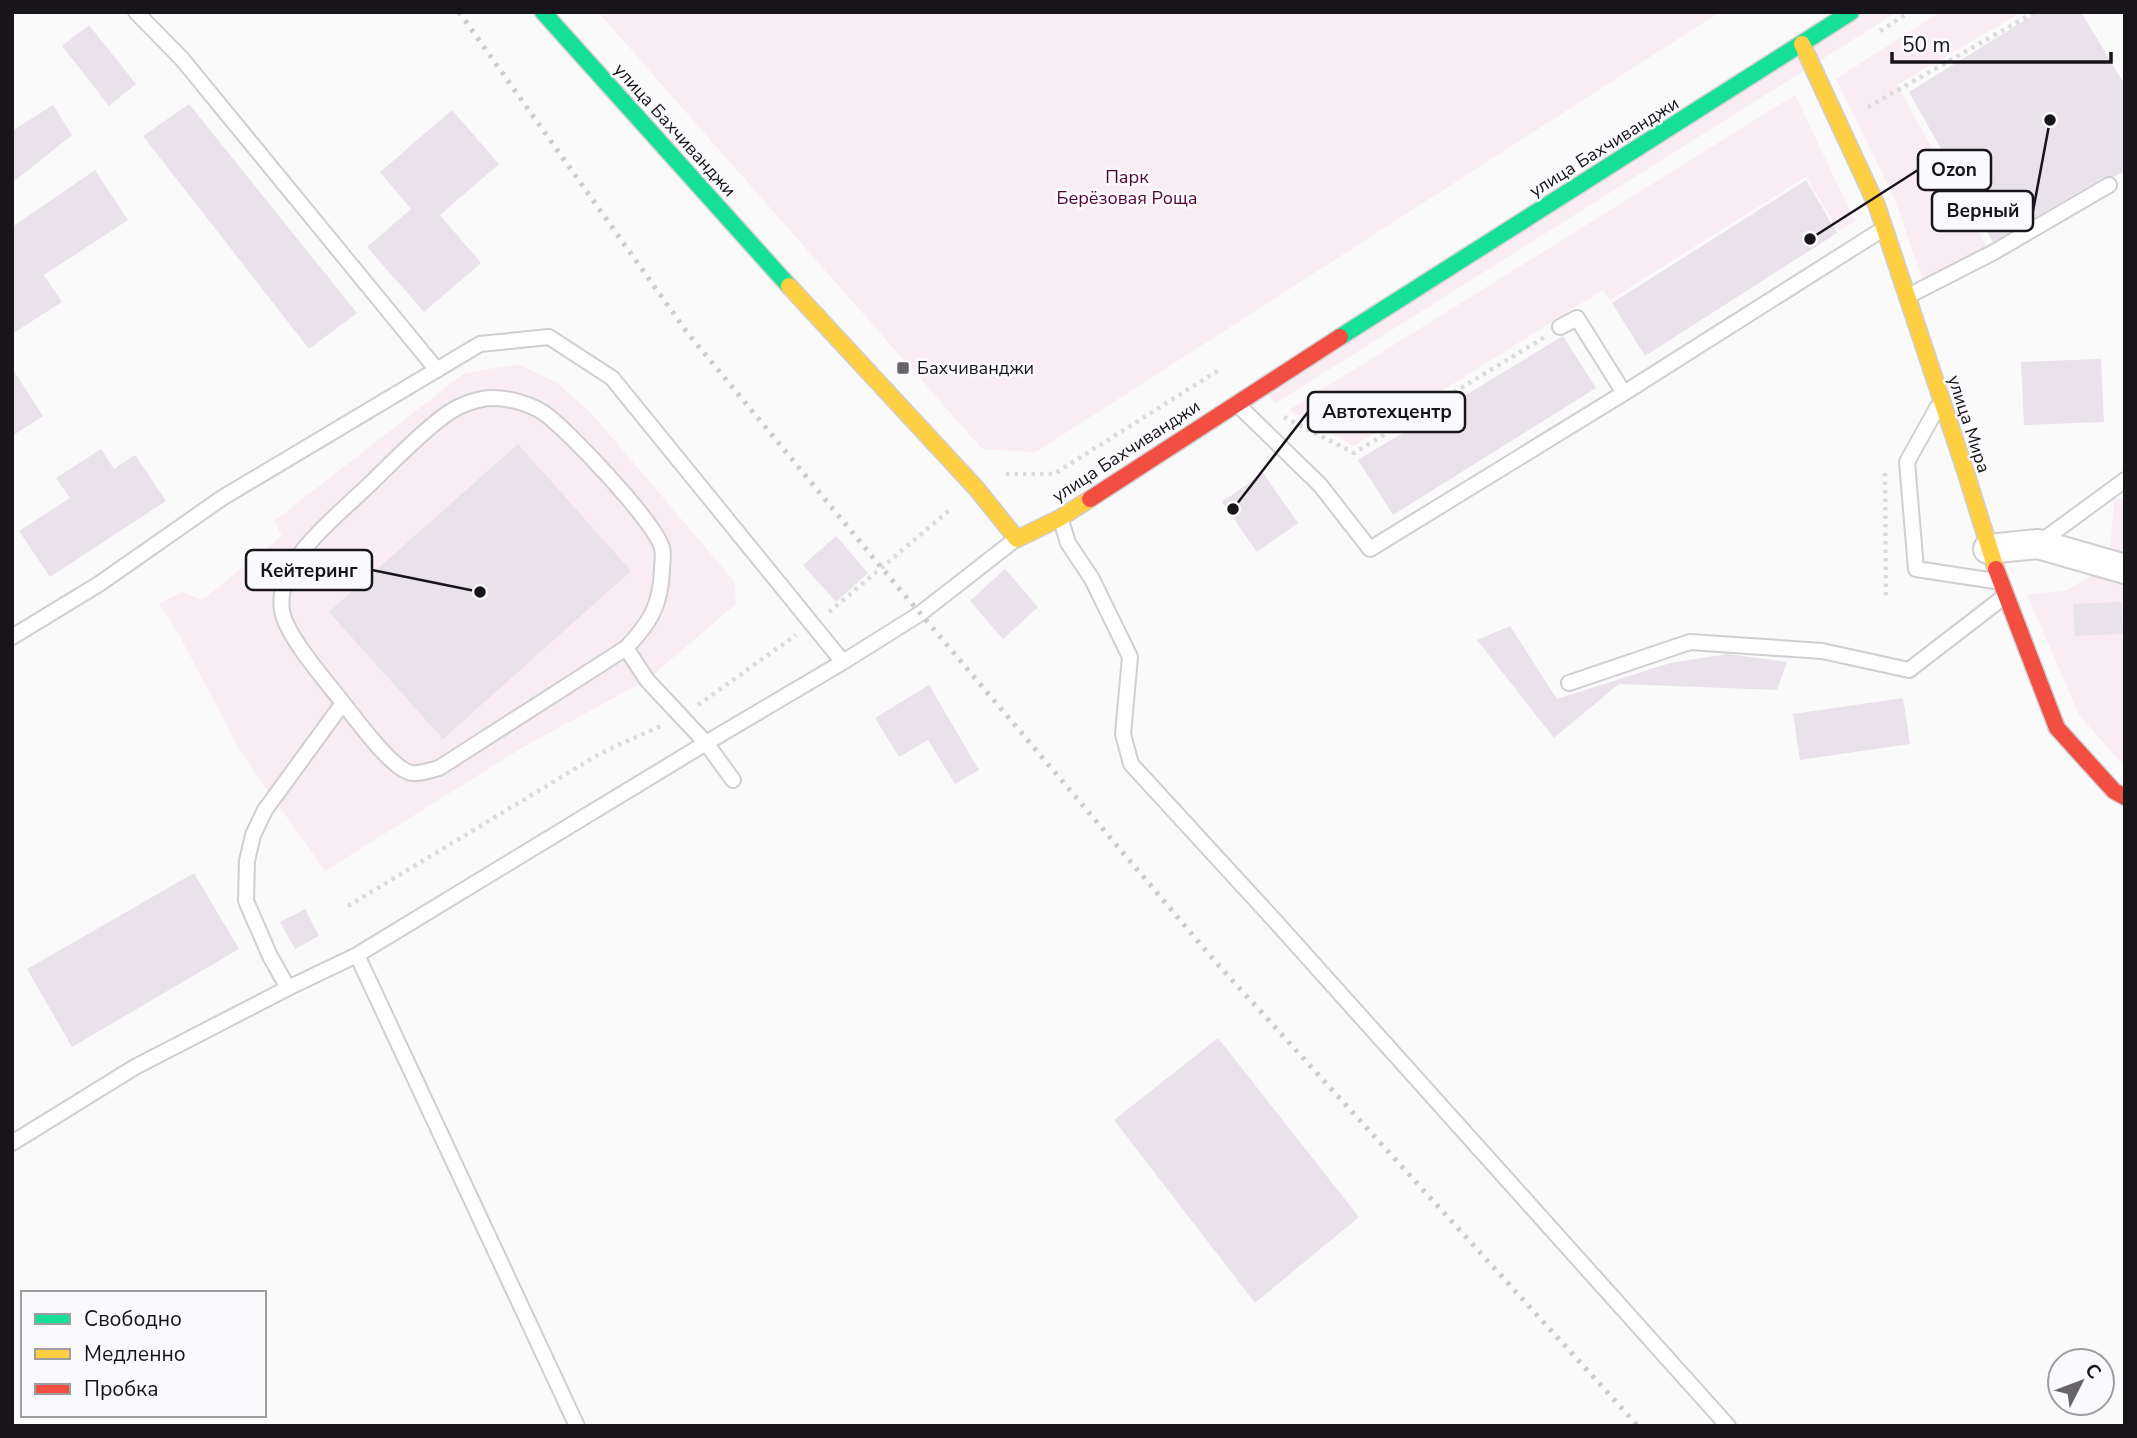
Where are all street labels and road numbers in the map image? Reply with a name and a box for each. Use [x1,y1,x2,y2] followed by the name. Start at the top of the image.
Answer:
[609,58,741,202] street label: улица Бахчиванджи
[1525,91,1683,203] street label: улица Бахчиванджи
[1942,372,1996,476] street label: улица Мира
[1047,394,1205,508] street label: улица Бахчиванджи

